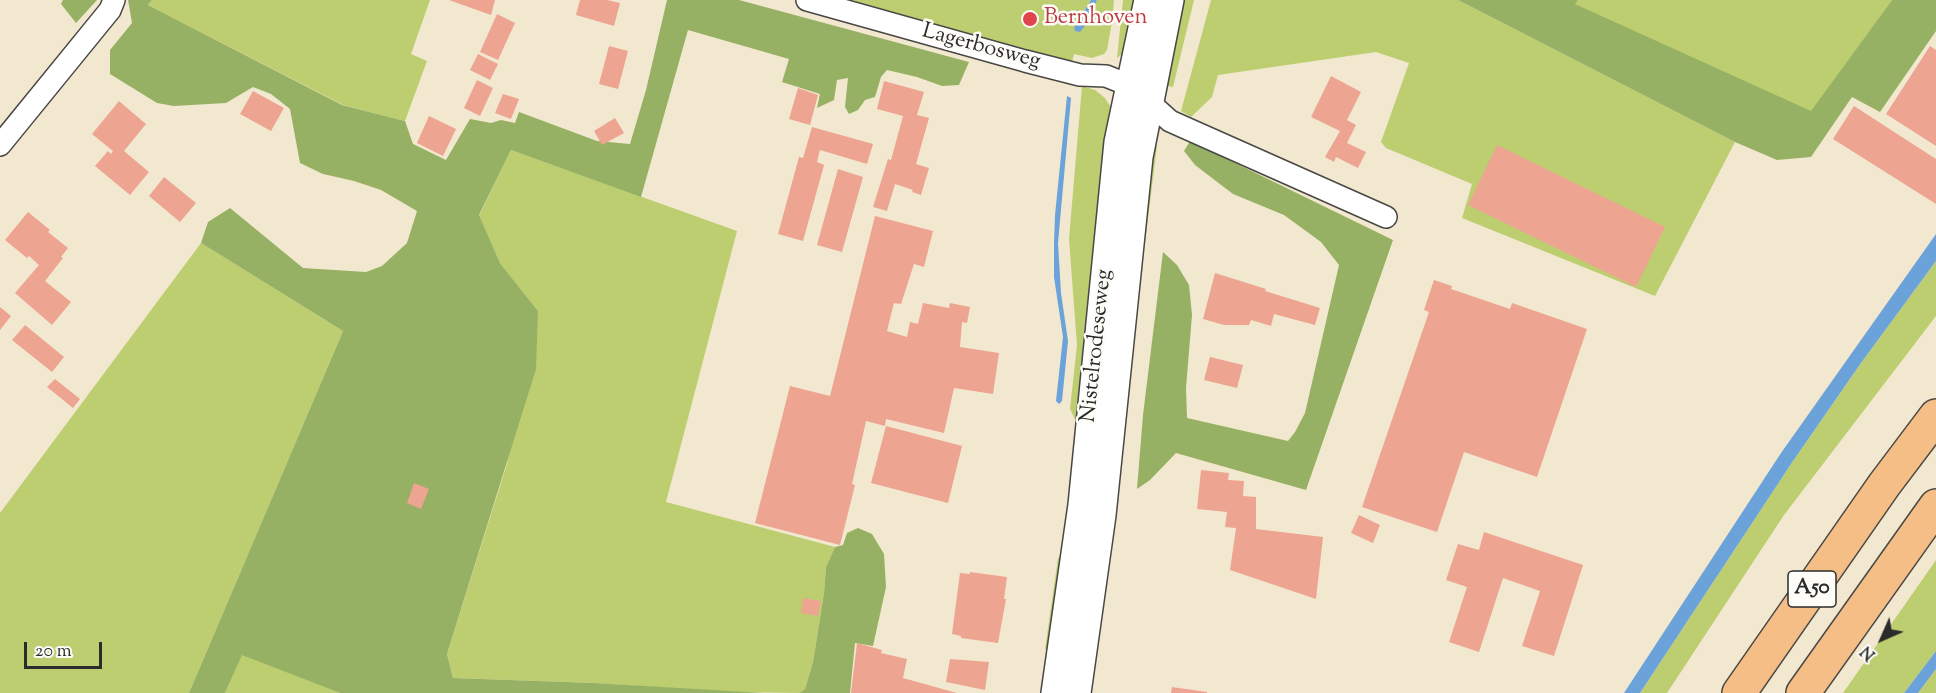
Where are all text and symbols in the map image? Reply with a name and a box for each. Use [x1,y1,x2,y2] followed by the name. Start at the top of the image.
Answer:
[1044,6,1148,32] place label: Bernhoven
[1021,10,1039,28] marker: Bernhoven
[919,20,1043,76] street label: Lagerbosweg
[1077,268,1119,424] street label: Nistelrodeseweg
[1788,571,1836,607] road number: A50
[1852,609,1912,669] north arrow
[27,630,105,668] scale bar
[35,639,72,665] text: 20 m
[1856,639,1882,665] text: N

